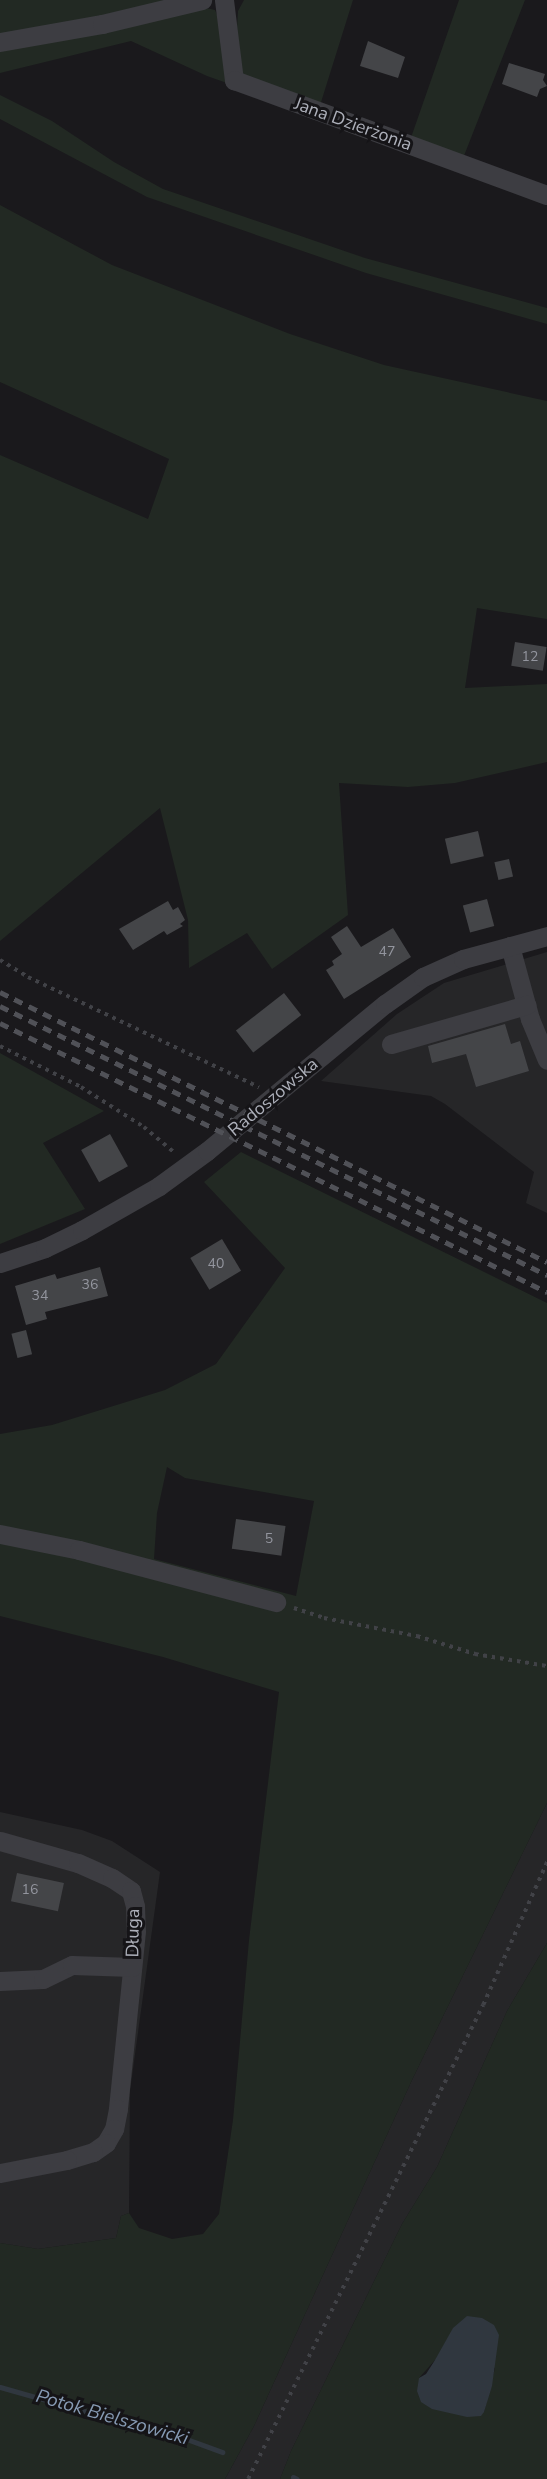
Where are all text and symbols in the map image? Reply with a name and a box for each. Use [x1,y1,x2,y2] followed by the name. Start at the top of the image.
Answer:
[291,93,415,155] street label: Jana Dzierżonia
[522,649,538,665] house number: 12
[379,944,395,960] house number: 47
[224,1053,322,1141] street label: Radoszowska
[208,1256,224,1272] house number: 40
[82,1277,98,1293] house number: 36
[32,1288,48,1304] house number: 34
[265,1531,273,1547] house number: 5
[22,1882,38,1898] house number: 16
[122,1908,144,1958] street label: Długa
[33,2385,191,2451] water label: Potok Bielszowicki

